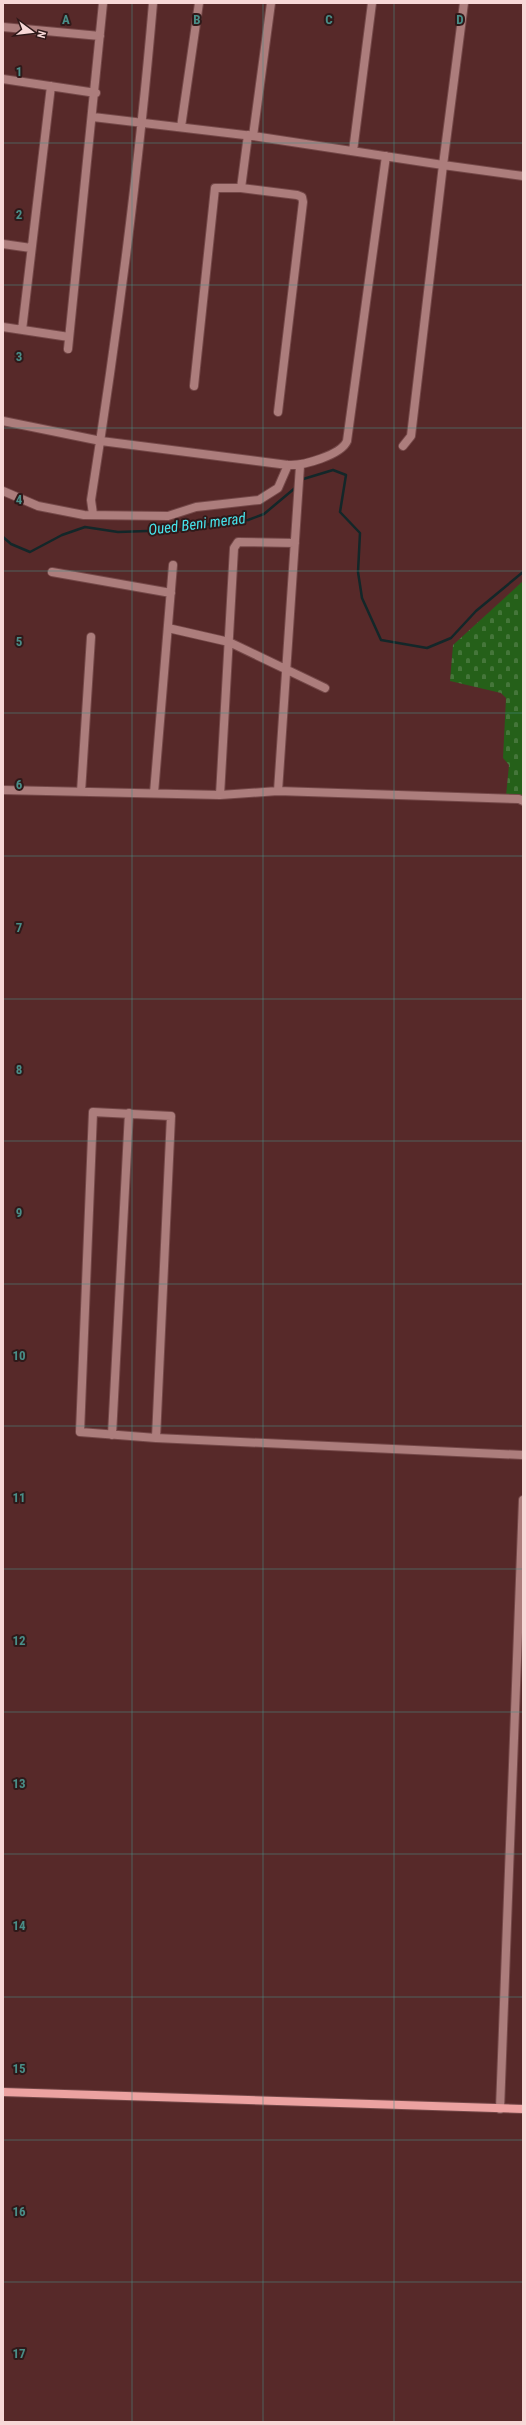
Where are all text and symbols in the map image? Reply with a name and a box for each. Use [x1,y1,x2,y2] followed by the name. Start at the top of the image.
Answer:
[12,12,52,52] north arrow
[62,12,70,27] text: A
[193,12,201,27] text: B
[325,12,333,27] text: C
[456,12,464,27] text: D
[34,30,48,40] text: N
[16,64,22,79] text: 1
[16,207,23,222] text: 2
[16,349,22,364] text: 3
[16,492,23,507] text: 4
[147,509,247,539] water label: Oued Beni merad
[16,634,23,649] text: 5
[16,777,23,792] text: 6
[16,920,23,935] text: 7
[16,1062,22,1077] text: 8
[16,1205,22,1220] text: 9
[12,1348,26,1363] text: 10
[12,1490,26,1505] text: 11
[12,1633,26,1648] text: 12
[12,1776,26,1791] text: 13
[12,1918,26,1933] text: 14
[12,2061,26,2076] text: 15
[12,2204,26,2219] text: 16
[12,2346,26,2361] text: 17

